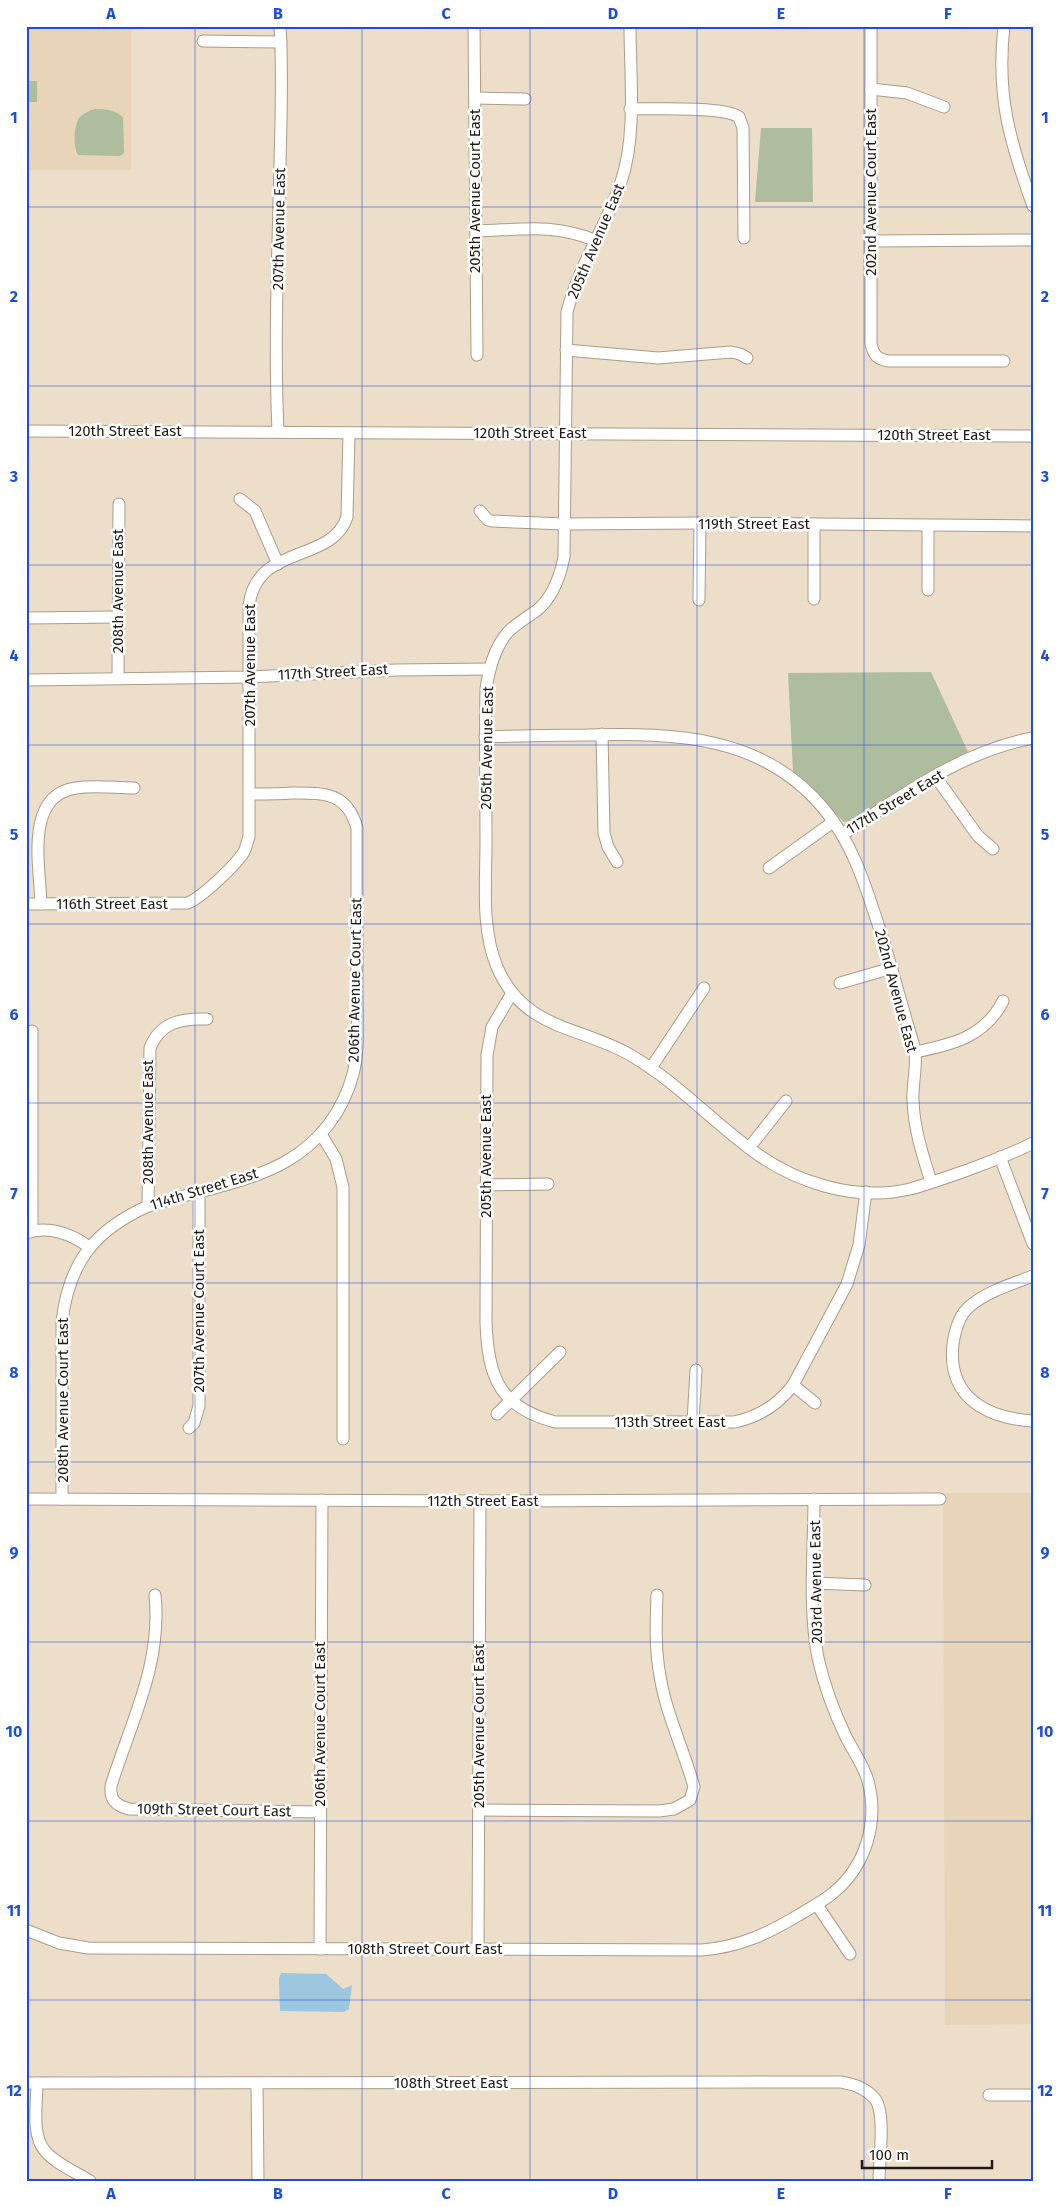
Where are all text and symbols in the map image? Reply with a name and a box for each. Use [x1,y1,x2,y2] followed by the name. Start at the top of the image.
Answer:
[105,4,116,23] text: A
[273,4,283,23] text: B
[441,4,451,23] text: C
[608,4,618,23] text: D
[777,4,785,23] text: E
[944,4,952,23] text: F
[10,108,18,127] text: 1
[466,108,484,273] street label: 205th Avenue Court East
[862,108,880,276] street label: 202nd Avenue Court East
[1041,108,1049,127] text: 1
[269,167,289,290] street label: 207th Avenue East
[564,180,629,301] street label: 205th Avenue East
[10,287,18,306] text: 2
[1041,287,1049,306] text: 2
[68,422,182,440] street label: 120th Street East
[473,424,587,442] street label: 120th Street East
[877,426,991,444] street label: 120th Street East
[9,467,18,486] text: 3
[1040,467,1049,486] text: 3
[698,515,810,533] street label: 119th Street East
[109,528,127,653] street label: 208th Avenue East
[241,603,259,726] street label: 207th Avenue East
[9,646,19,665] text: 4
[1040,646,1050,665] text: 4
[277,660,389,684] street label: 117th Street East
[477,686,497,810] street label: 205th Avenue East
[843,766,948,838] street label: 117th Street East
[10,825,19,844] text: 5
[1041,825,1050,844] text: 5
[56,895,169,913] street label: 116th Street East
[345,897,365,1063] street label: 206th Avenue Court East
[871,927,921,1055] street label: 202nd Avenue East
[9,1005,19,1024] text: 6
[1040,1005,1050,1024] text: 6
[139,1059,157,1184] street label: 208th Avenue East
[477,1094,495,1218] street label: 205th Avenue East
[148,1164,261,1214] street label: 114th Street East
[10,1184,18,1203] text: 7
[1041,1184,1049,1203] text: 7
[190,1229,208,1393] street label: 207th Avenue Court East
[54,1317,72,1483] street label: 208th Avenue Court East
[9,1363,19,1382] text: 8
[1040,1363,1050,1382] text: 8
[614,1413,726,1431] street label: 113th Street East
[427,1492,539,1510] street label: 112th Street East
[806,1520,826,1644] street label: 203rd Avenue East
[10,1543,19,1562] text: 9
[1041,1543,1050,1562] text: 9
[311,1641,329,1806] street label: 206th Avenue Court East
[470,1643,488,1808] street label: 205th Avenue Court East
[6,1722,22,1741] text: 10
[1037,1722,1053,1741] text: 10
[137,1800,292,1820] street label: 109th Street Court East
[7,1901,21,1920] text: 11
[1038,1901,1052,1920] text: 11
[347,1940,503,1958] street label: 108th Street Court East
[394,2074,509,2092] street label: 108th Street East
[6,2081,22,2100] text: 12
[1037,2081,1053,2100] text: 12
[862,2137,992,2169] scale bar
[869,2146,909,2164] text: 100 m
[105,2184,116,2203] text: A
[273,2184,283,2203] text: B
[441,2184,451,2203] text: C
[608,2184,618,2203] text: D
[777,2184,785,2203] text: E
[944,2184,952,2203] text: F

